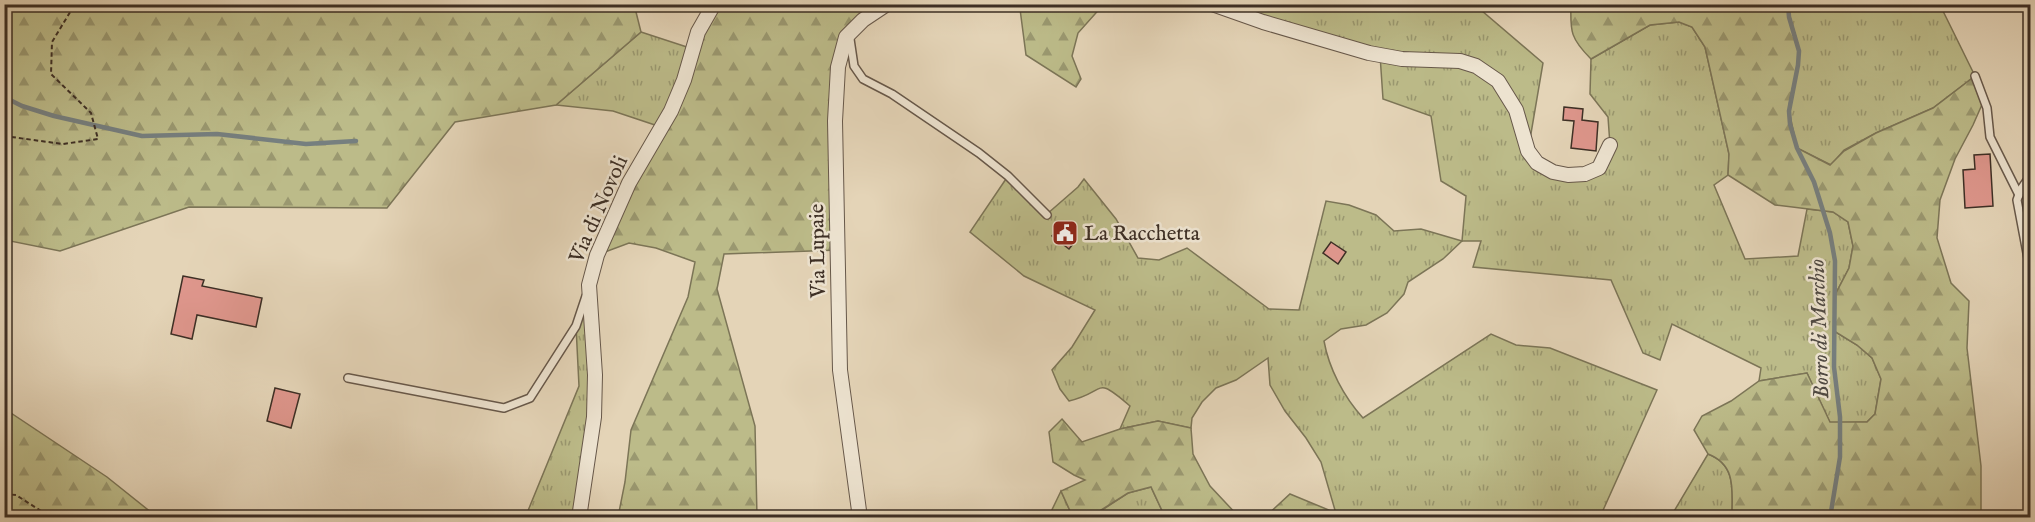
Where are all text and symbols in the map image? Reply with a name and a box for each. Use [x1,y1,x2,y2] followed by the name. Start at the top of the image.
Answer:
[563,152,635,268] street label: Via di Novoli
[804,203,833,299] street label: Via Lupaie
[1050,218,1080,248] public building icon: La Racchetta
[1084,221,1201,248] place label: La Racchetta
[1804,258,1836,400] water label: Borro di Marchio

